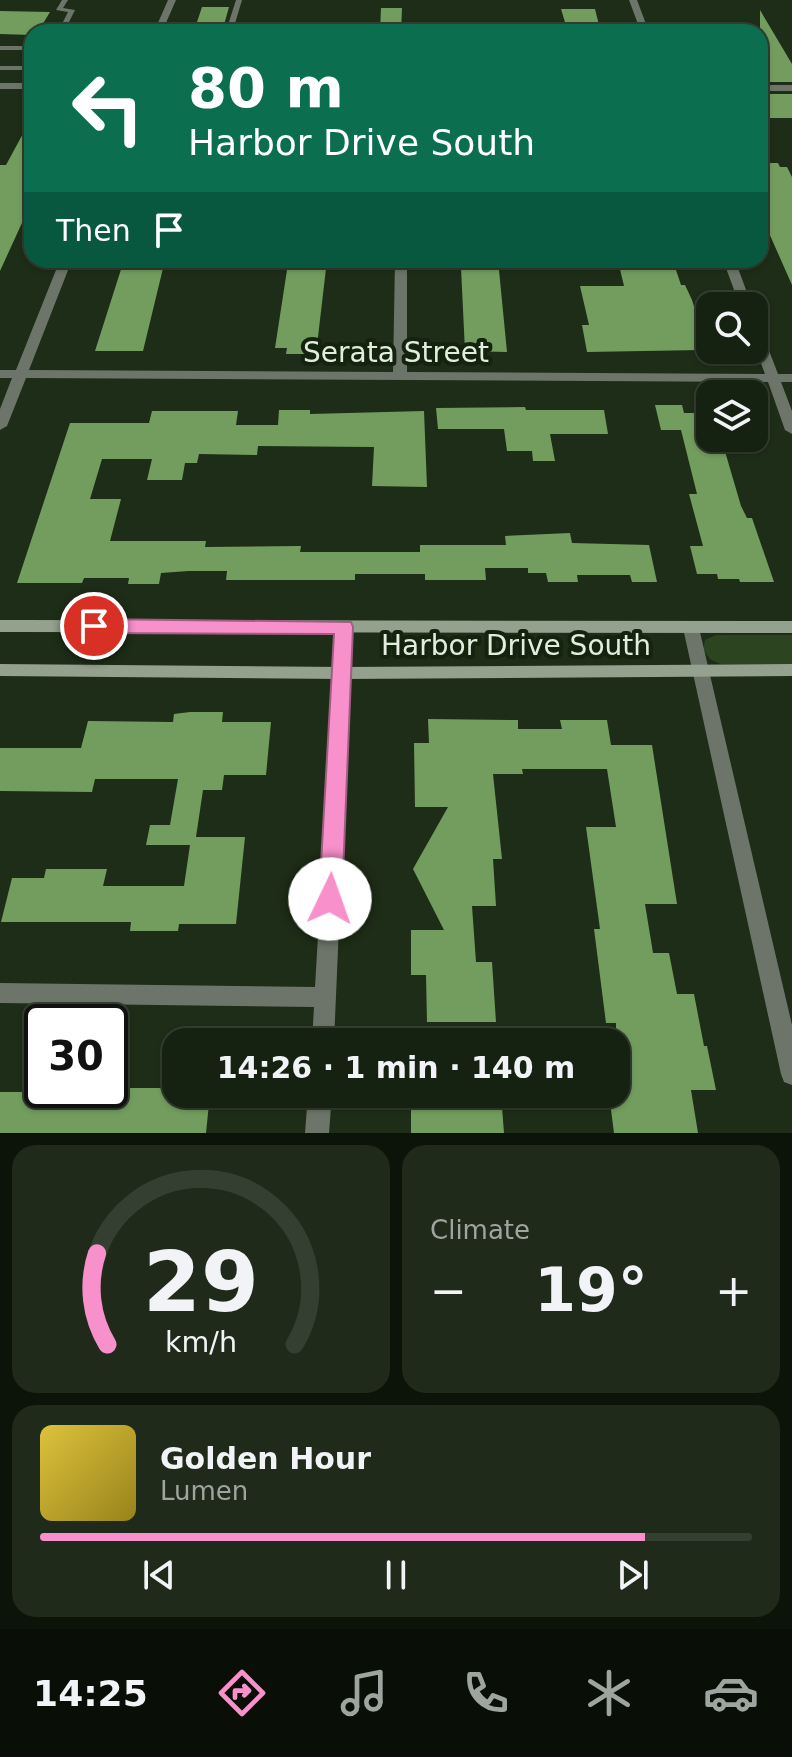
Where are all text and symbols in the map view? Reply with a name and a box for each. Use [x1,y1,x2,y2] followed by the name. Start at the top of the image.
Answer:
[188,55,344,120] text: 80 m
[56,56,160,160] icon: left
[188,122,535,163] text: Harbor Drive South
[147,208,191,252] icon: arrive
[56,213,131,248] text: Then
[696,292,768,452] map controls
[696,292,768,364] button: search
[303,336,489,369] street label: Serata Street
[696,380,768,452] button: layers
[60,592,128,660] pin
[72,604,116,648] icon: arrive
[381,629,651,662] street label: Harbor Drive South
[288,857,372,941] position arrow
[24,1004,128,1108] speed limit sign: 30
[217,1050,575,1085] text: 14:26 · 1 min · 140 m
[430,1215,530,1245] text: Climate
[143,1234,259,1331] text: 29
[534,1255,648,1325] text: 19°
[430,1265,467,1316] text: −
[715,1265,752,1316] text: +
[165,1325,237,1359] text: km/h
[160,1441,371,1476] text: Golden Hour
[160,1476,248,1506] text: Lumen
[137,1553,181,1597] icon: previous
[374,1553,418,1597] icon: pause
[611,1553,655,1597] icon: next
[214,1665,270,1721] icon: directions
[336,1665,392,1721] icon: music
[458,1665,514,1721] icon: phone
[581,1665,637,1721] icon: climate
[703,1665,759,1721] icon: car
[33,1673,148,1714] text: 14:25

